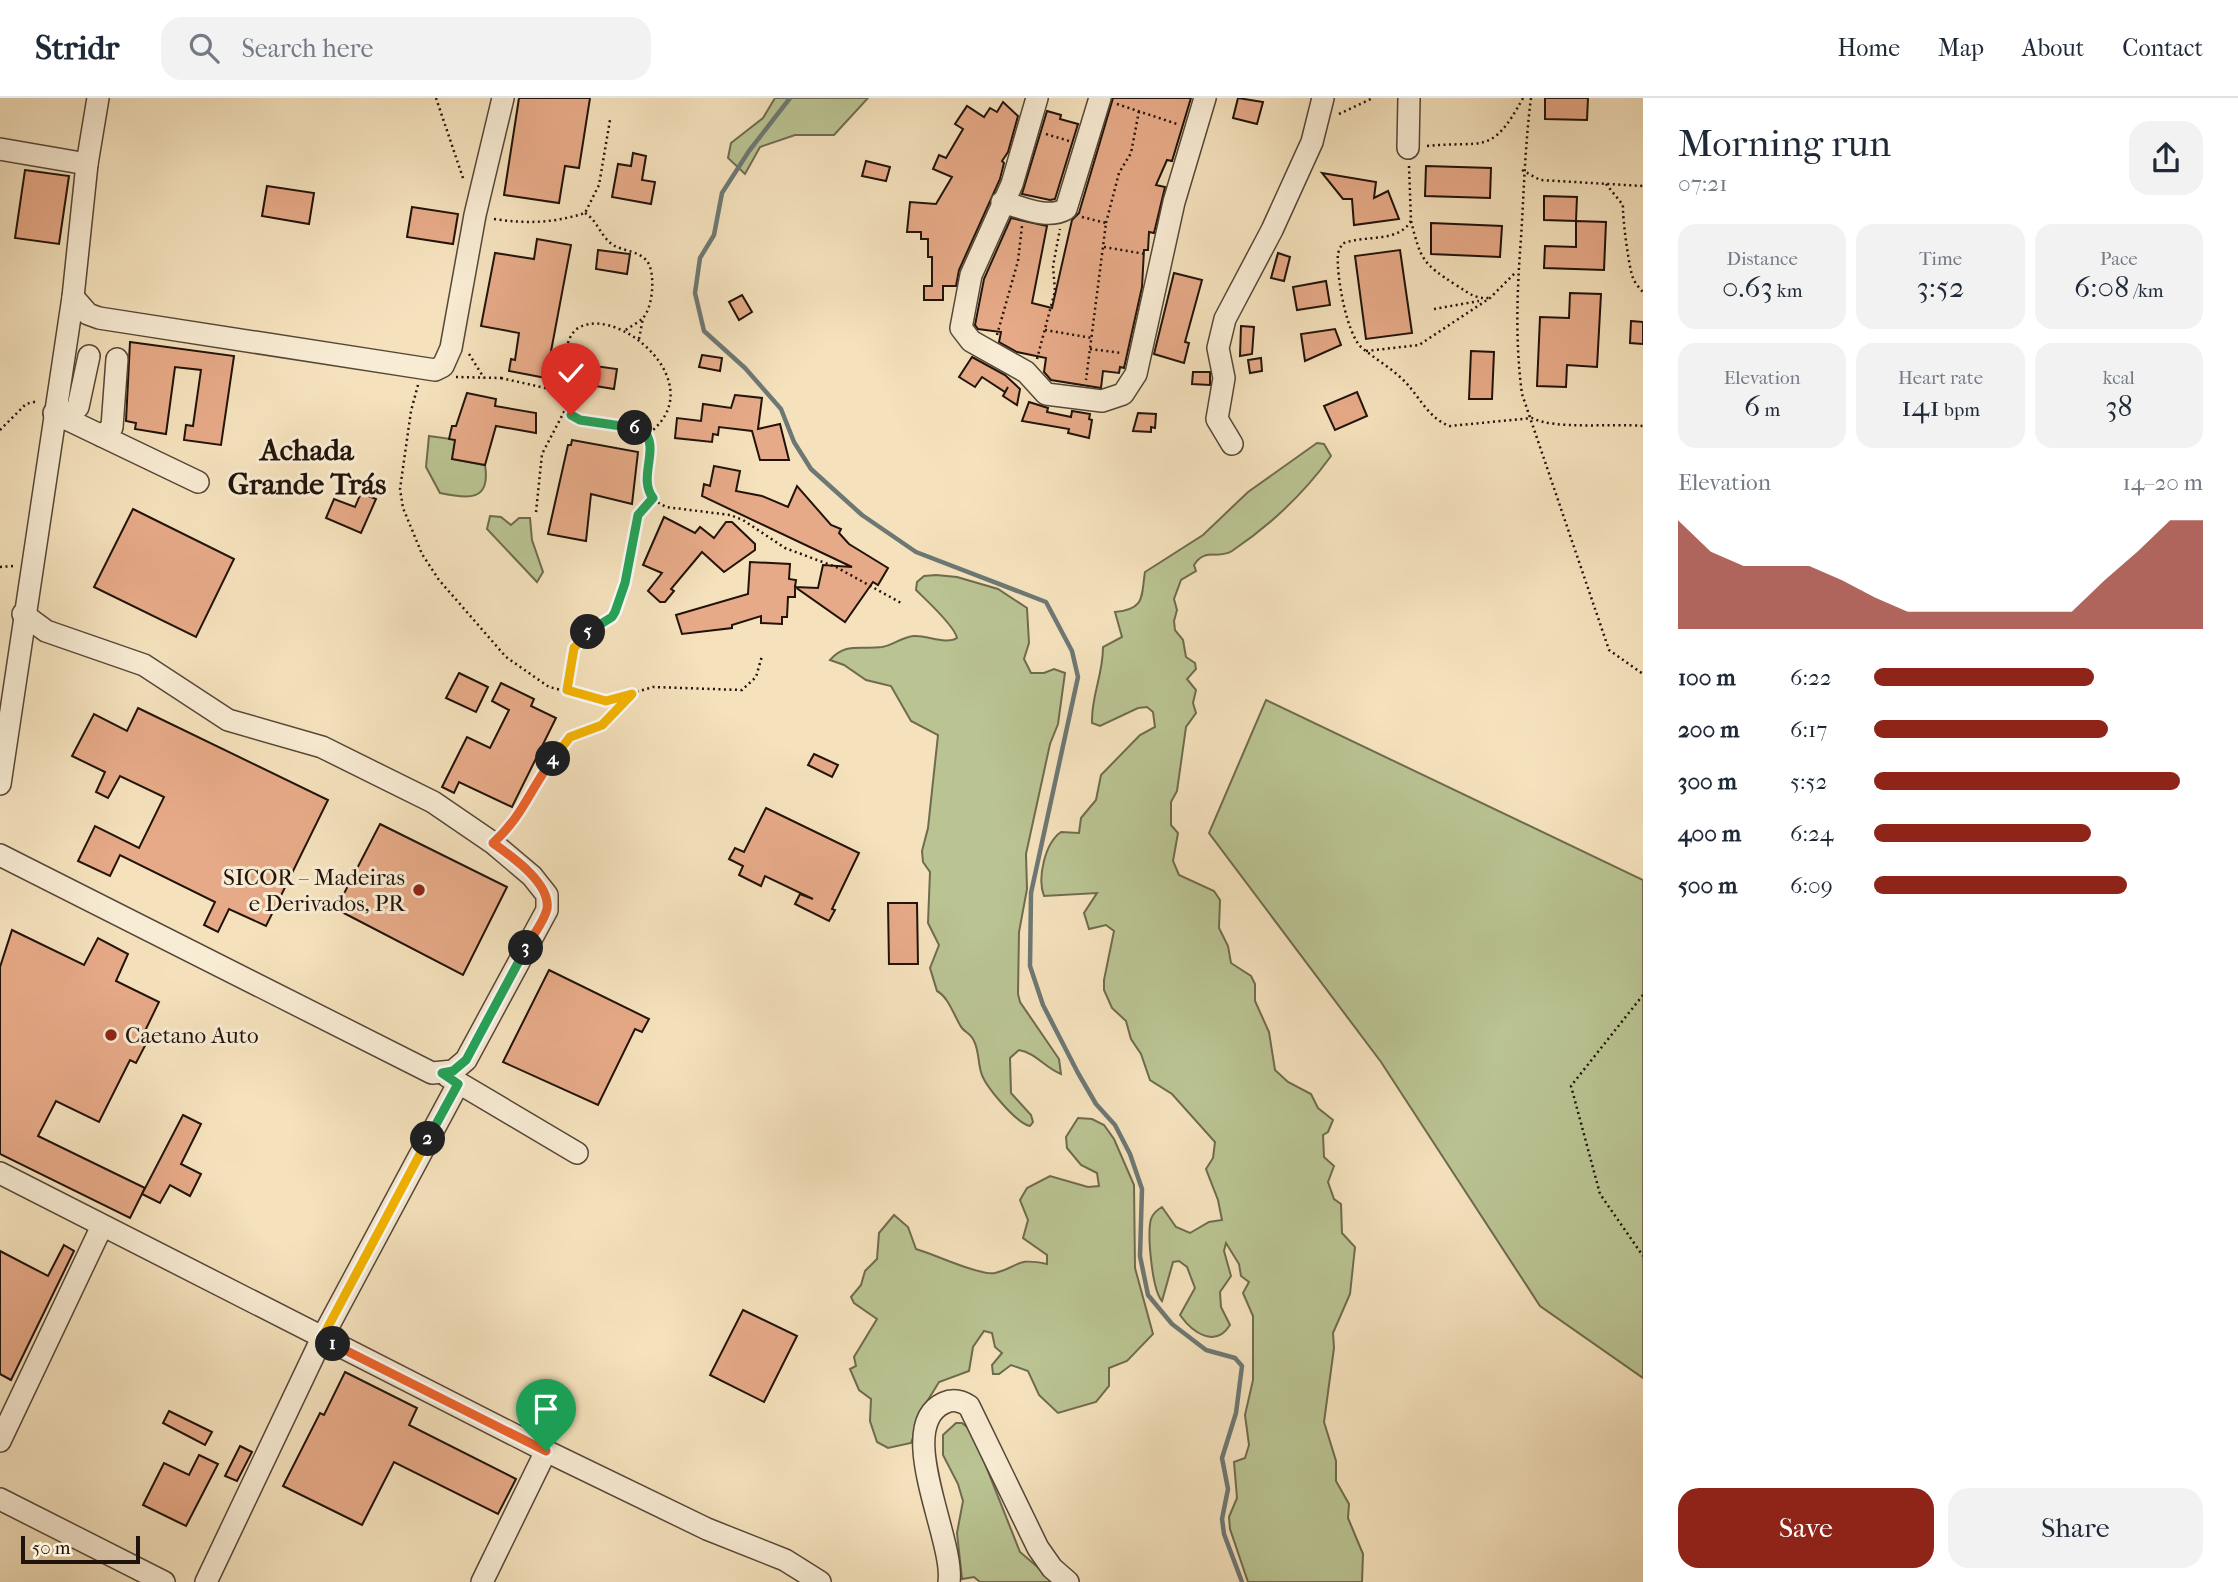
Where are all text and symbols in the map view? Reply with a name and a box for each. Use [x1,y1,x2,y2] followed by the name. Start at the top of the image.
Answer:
[161,17,651,80] search box
[35,29,119,68] text: Stridr
[185,29,223,67] icon: search
[241,33,373,64] text: Search here
[1838,34,1900,62] text: Home
[1938,34,1984,62] text: Map
[2022,34,2084,62] text: About
[2122,34,2203,62] text: Contact
[1678,121,1891,166] text: Morning run
[2129,121,2203,195] button: share
[1678,170,1727,197] text: 07:21
[1726,248,1798,270] text: Distance
[1919,248,1962,270] text: Time
[2100,248,2138,270] text: Pace
[1722,270,1773,305] text: 0.63
[1917,270,1964,305] text: 3:52
[2074,270,2129,305] text: 6:08
[1773,280,1802,302] text: km
[2129,280,2164,302] text: /km
[541,343,601,415] pin
[552,354,590,392] icon: check
[1724,367,1801,389] text: Elevation
[1898,367,1983,389] text: Heart rate
[2103,367,2135,389] text: kcal
[1744,389,1760,424] text: 6
[1901,389,1940,424] text: 141
[2105,389,2133,424] text: 38
[1760,399,1780,421] text: m
[1940,399,1980,421] text: bpm
[618,410,652,446] pin: 6
[629,416,640,438] text: 6
[228,433,386,502] district label: Achada Grande Trás
[1678,469,1771,496] text: Elevation
[2123,469,2203,496] text: 14–20 m
[570,614,606,650] pin: 5
[583,620,592,642] text: 5
[1678,664,1736,691] text: 100 m
[1790,664,1832,691] text: 6:22
[1678,716,1739,743] text: 200 m
[1790,716,1827,743] text: 6:17
[536,742,570,776] pin: 4
[547,747,558,769] text: 4
[1678,768,1737,795] text: 300 m
[1790,768,1827,795] text: 5:52
[1678,820,1741,847] text: 400 m
[1790,820,1833,847] text: 6:24
[223,864,406,917] place label: SICOR – Madeiras e Derivados, PR
[1678,872,1737,899] text: 500 m
[1790,872,1833,899] text: 6:09
[411,882,427,898] marker: SICOR – Madeiras e Derivados, PR
[508,930,544,966] pin: 3
[522,936,529,958] text: 3
[125,1022,259,1049] place label: Caetano Auto
[103,1027,119,1043] marker: Caetano Auto
[410,1122,446,1156] pin: 2
[423,1127,432,1149] text: 2
[316,1326,350,1362] pin: 1
[329,1332,336,1354] text: 1
[516,1379,576,1451] pin
[527,1390,565,1428] icon: arrive
[1678,1488,1934,1568] button: Save
[1948,1488,2203,1568] button: Share
[21,1533,140,1565] scale bar
[32,1537,71,1559] text: 50 m

